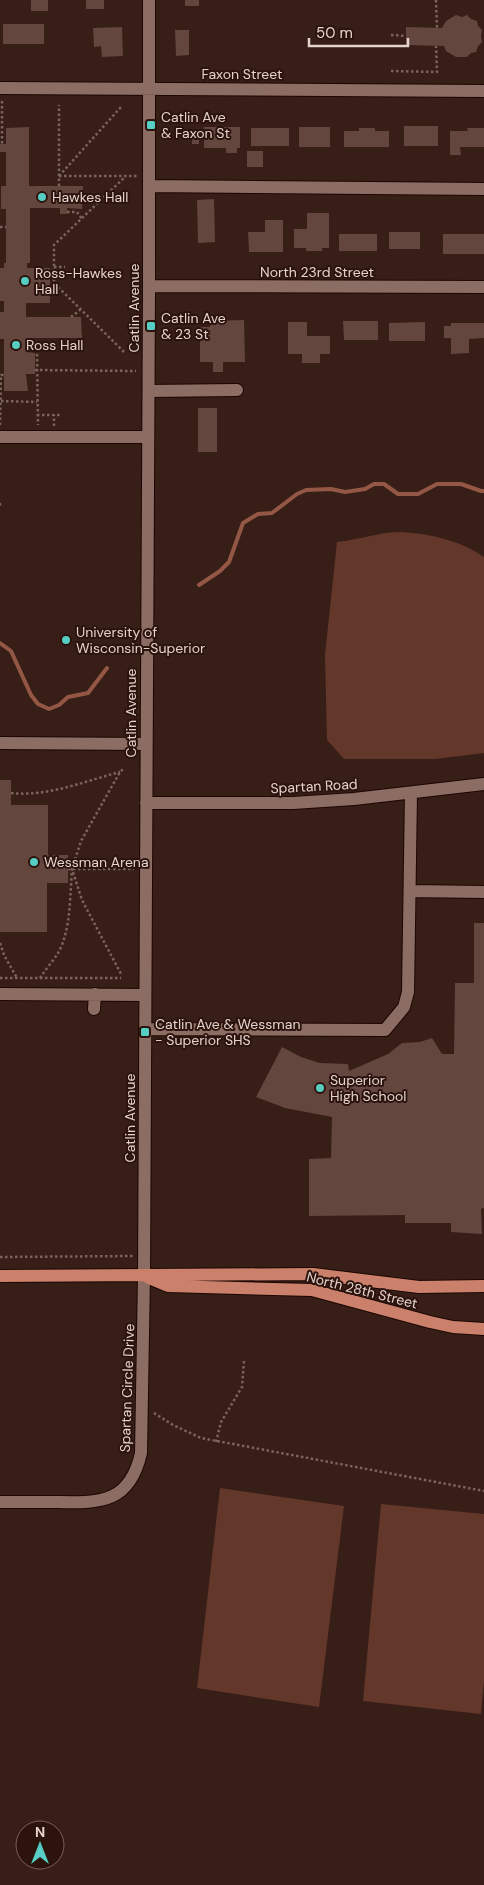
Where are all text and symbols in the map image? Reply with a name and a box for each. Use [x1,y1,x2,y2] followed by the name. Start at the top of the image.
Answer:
[309,15,408,47] scale bar
[316,23,353,43] text: 50 m
[201,65,283,83] street label: Faxon Street
[161,108,230,142] place label: Catlin Ave & Faxon St
[145,119,157,131] marker: Catlin Ave & Faxon St
[52,188,128,206] place label: Hawkes Hall
[36,191,48,203] marker: Hawkes Hall
[260,263,374,281] street label: North 23rd Street
[35,264,122,298] place label: Ross-Hawkes Hall
[125,264,143,352] street label: Catlin Avenue
[19,275,31,287] marker: Ross-Hawkes Hall
[161,309,226,343] place label: Catlin Ave & 23 St
[145,320,157,332] marker: Catlin Ave & 23 St
[26,336,83,354] place label: Ross Hall
[10,339,22,351] marker: Ross Hall
[76,623,205,657] place label: University of Wisconsin-Superior
[60,634,72,646] marker: University of Wisconsin-Superior
[122,669,140,757] street label: Catlin Avenue
[270,775,358,797] street label: Spartan Road
[44,853,149,871] place label: Wessman Arena
[28,856,40,868] marker: Wessman Arena
[155,1015,300,1049] place label: Catlin Ave & Wessman - Superior SHS
[139,1026,151,1038] marker: Catlin Ave & Wessman - Superior SHS
[330,1071,406,1105] place label: Superior High School
[121,1074,139,1162] street label: Catlin Avenue
[314,1082,326,1094] marker: Superior High School
[305,1268,419,1312] street label: North 28th Street
[116,1323,138,1453] street label: Spartan Circle Drive
[15,1820,65,1870] north arrow
[35,1823,45,1841] text: N

